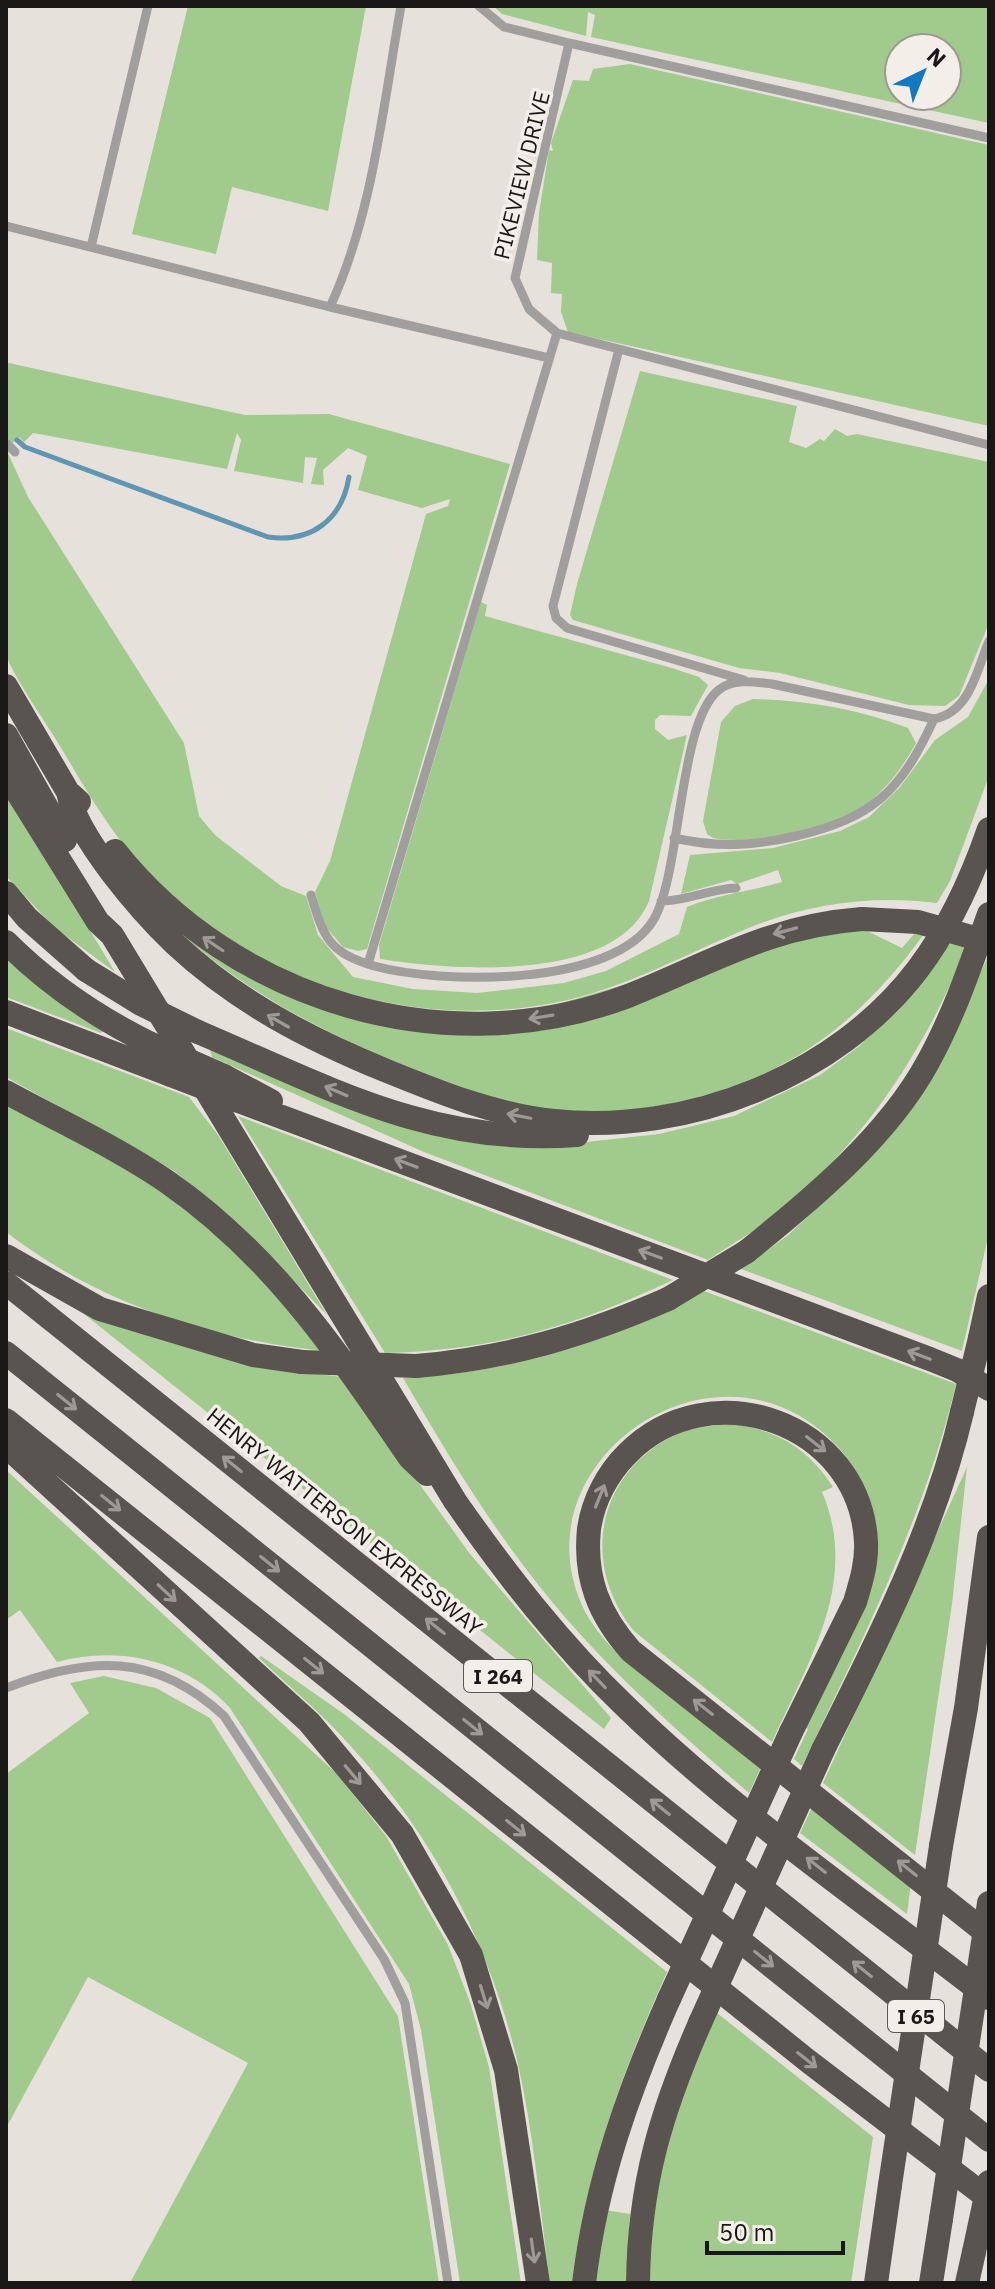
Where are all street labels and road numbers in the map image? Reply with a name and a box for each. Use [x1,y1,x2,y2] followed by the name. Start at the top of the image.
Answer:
[486,88,556,262] street label: PIKEVIEW DRIVE
[201,1401,489,1641] street label: HENRY WATTERSON EXPRESSWAY
[464,1660,532,1692] road number: I 264
[888,2000,944,2032] road number: I 65

